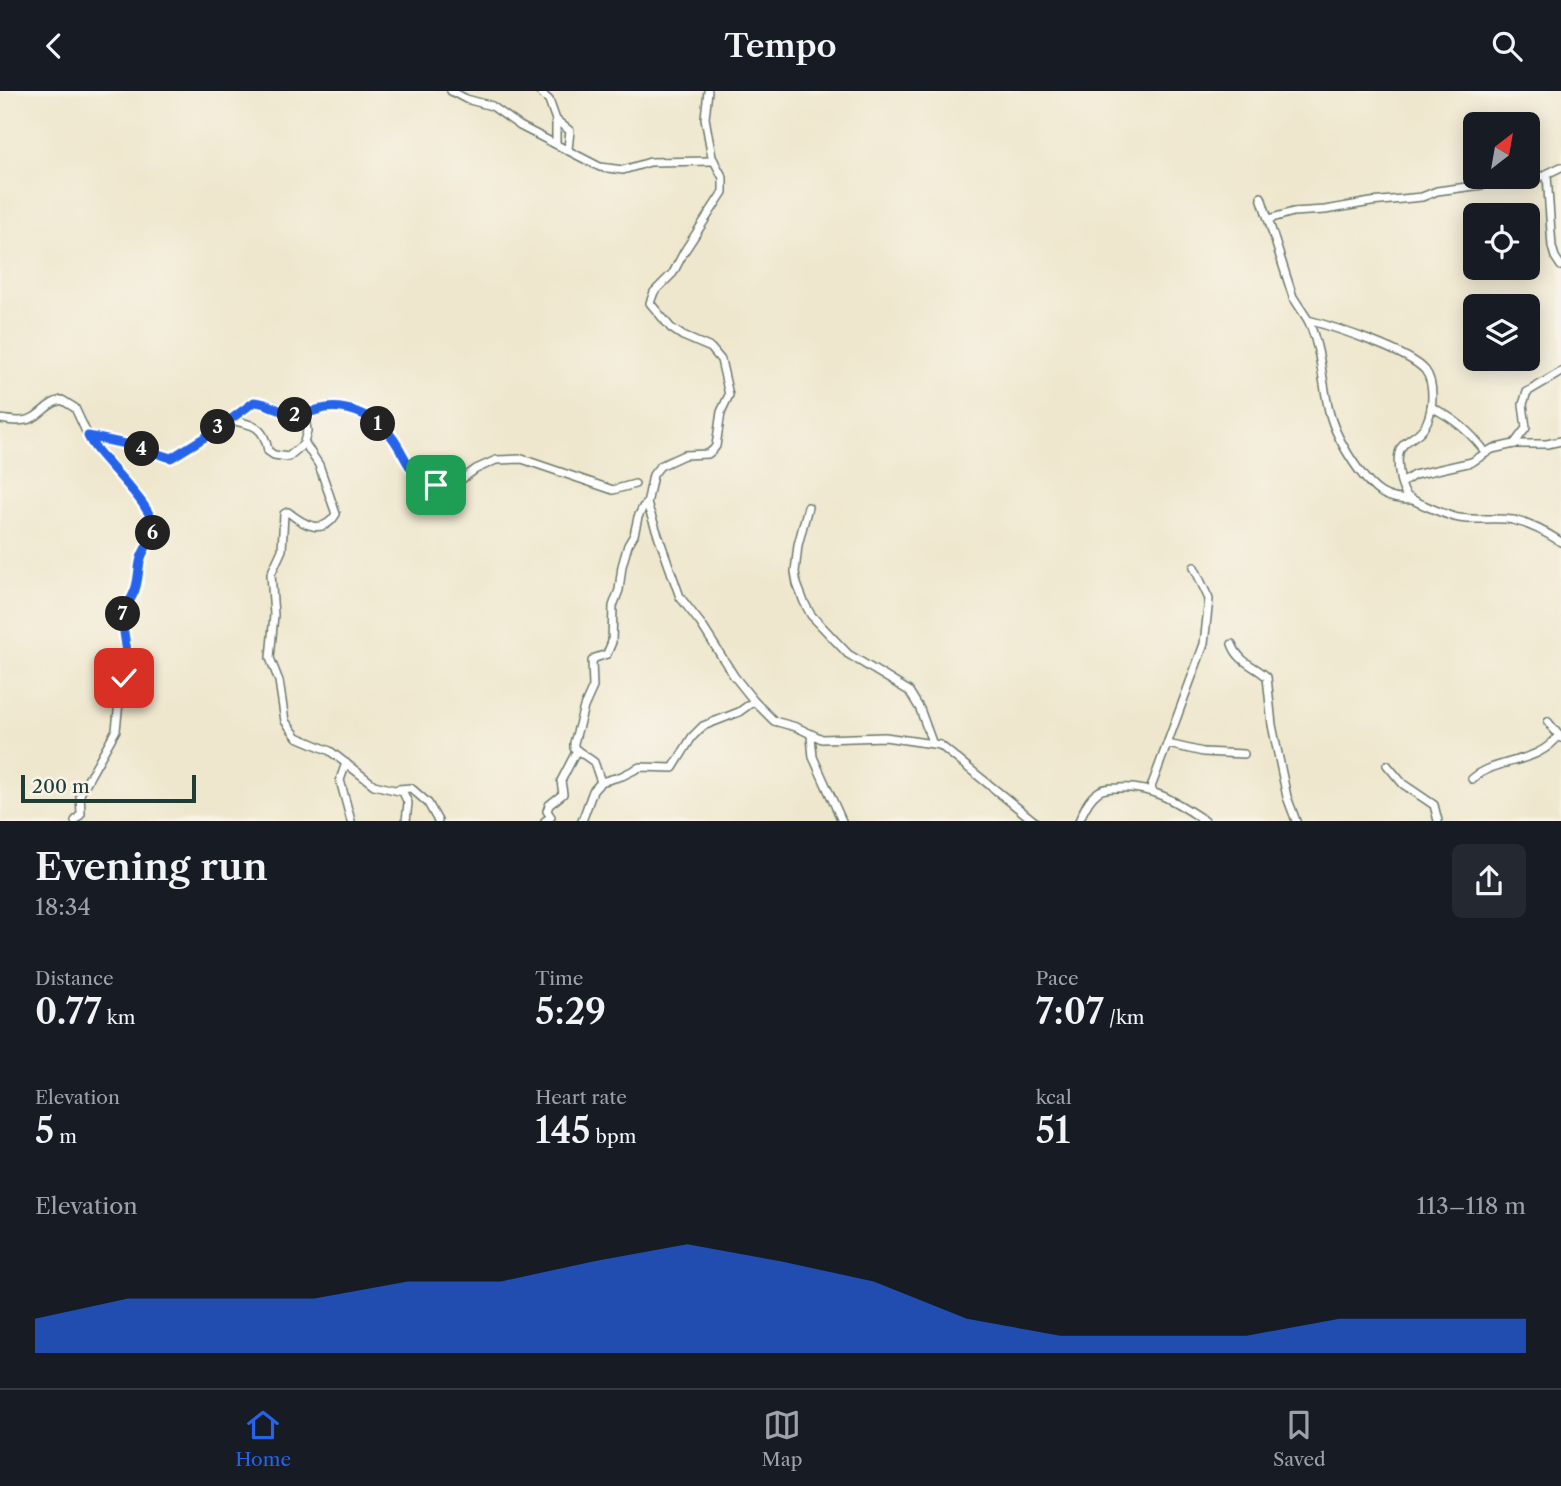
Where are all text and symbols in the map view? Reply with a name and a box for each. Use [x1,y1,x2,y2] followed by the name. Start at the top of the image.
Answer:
[724,26,837,65] text: Tempo
[35,27,73,65] icon: back
[1488,27,1526,65] icon: search
[1463,112,1540,189] north arrow
[1463,112,1540,371] map controls
[1463,203,1540,280] button: locate
[1463,294,1540,371] button: layers
[278,397,312,433] pin: 2
[289,403,300,426] text: 2
[360,407,396,441] pin: 1
[200,409,235,445] pin: 3
[373,412,382,435] text: 1
[212,415,223,438] text: 3
[124,431,160,467] pin: 4
[136,437,147,460] text: 4
[406,455,466,515] pin
[417,466,455,504] icon: arrive
[136,515,170,551] pin: 6
[147,521,158,544] text: 6
[106,596,140,631] pin: 7
[118,602,127,625] text: 7
[94,648,154,708] pin
[105,659,143,697] icon: check
[21,772,196,804] scale bar
[32,775,90,798] text: 200 m
[35,843,268,890] text: Evening run
[1452,844,1526,918] button: share
[35,893,91,921] text: 18:34
[35,967,114,990] text: Distance
[535,967,583,990] text: Time
[1036,967,1079,990] text: Pace
[35,990,102,1033] text: 0.77
[535,990,606,1033] text: 5:29
[1036,990,1104,1033] text: 7:07
[102,1006,135,1029] text: km
[1104,1006,1145,1029] text: /km
[35,1086,120,1109] text: Elevation
[535,1086,627,1109] text: Heart rate
[1036,1086,1072,1109] text: kcal
[35,1109,54,1152] text: 5
[535,1109,591,1152] text: 145
[1036,1109,1070,1152] text: 51
[54,1125,77,1148] text: m
[591,1125,636,1148] text: bpm
[35,1192,138,1220] text: Elevation
[1417,1192,1526,1220] text: 113–118 m
[235,1406,291,1471] tab: Home
[762,1406,802,1471] tab: Map
[1273,1406,1326,1471] tab: Saved

